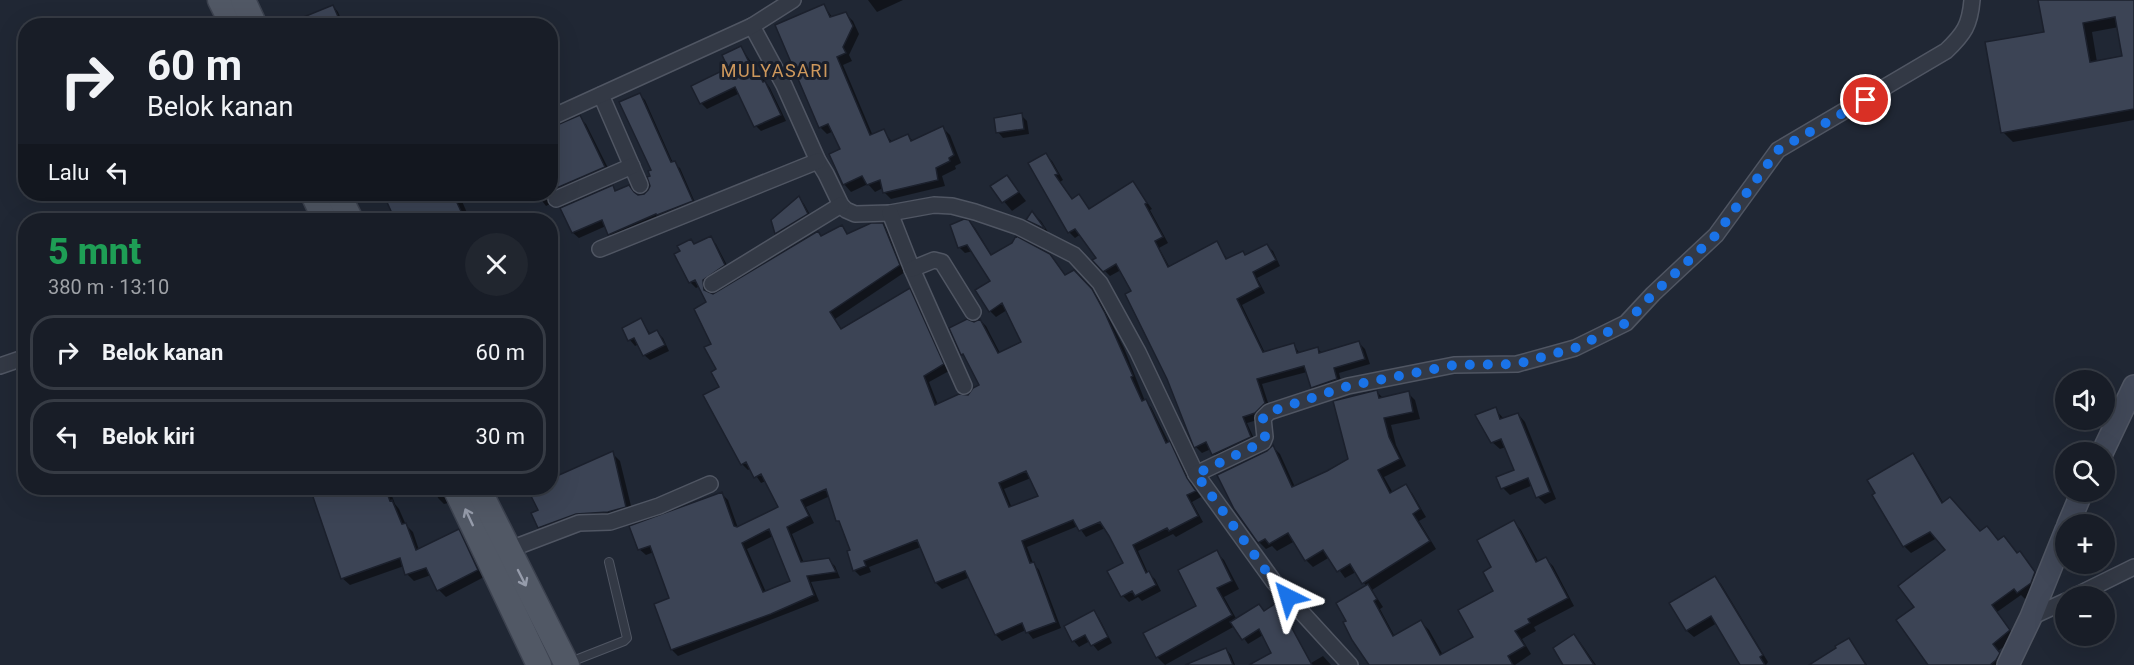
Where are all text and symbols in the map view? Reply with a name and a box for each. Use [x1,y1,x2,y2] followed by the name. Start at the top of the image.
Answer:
[147,41,242,90] text: 60 m
[48,42,126,120] icon: right
[721,60,829,81] district label: MULYASARI
[1840,74,1891,125] pin
[1849,83,1882,116] icon: arrive
[147,91,293,123] text: Belok kanan
[101,156,134,189] icon: left
[48,160,89,185] text: Lalu
[48,231,141,273] text: 5 mnt
[465,233,528,296] button: close
[48,275,169,299] text: 380 m · 13:10
[51,336,84,369] icon: right
[102,340,223,365] text: Belok kanan
[476,340,525,365] text: 60 m
[2055,370,2115,646] map controls
[2055,370,2115,430] button: sound
[51,420,84,453] icon: left
[102,424,195,449] text: Belok kiri
[476,424,525,449] text: 30 m
[2055,442,2115,502] button: search
[462,509,474,527] one-way arrow
[2055,514,2115,574] button: +
[1256,565,1320,629] position arrow
[517,568,528,586] one-way arrow
[2055,586,2115,646] button: −

